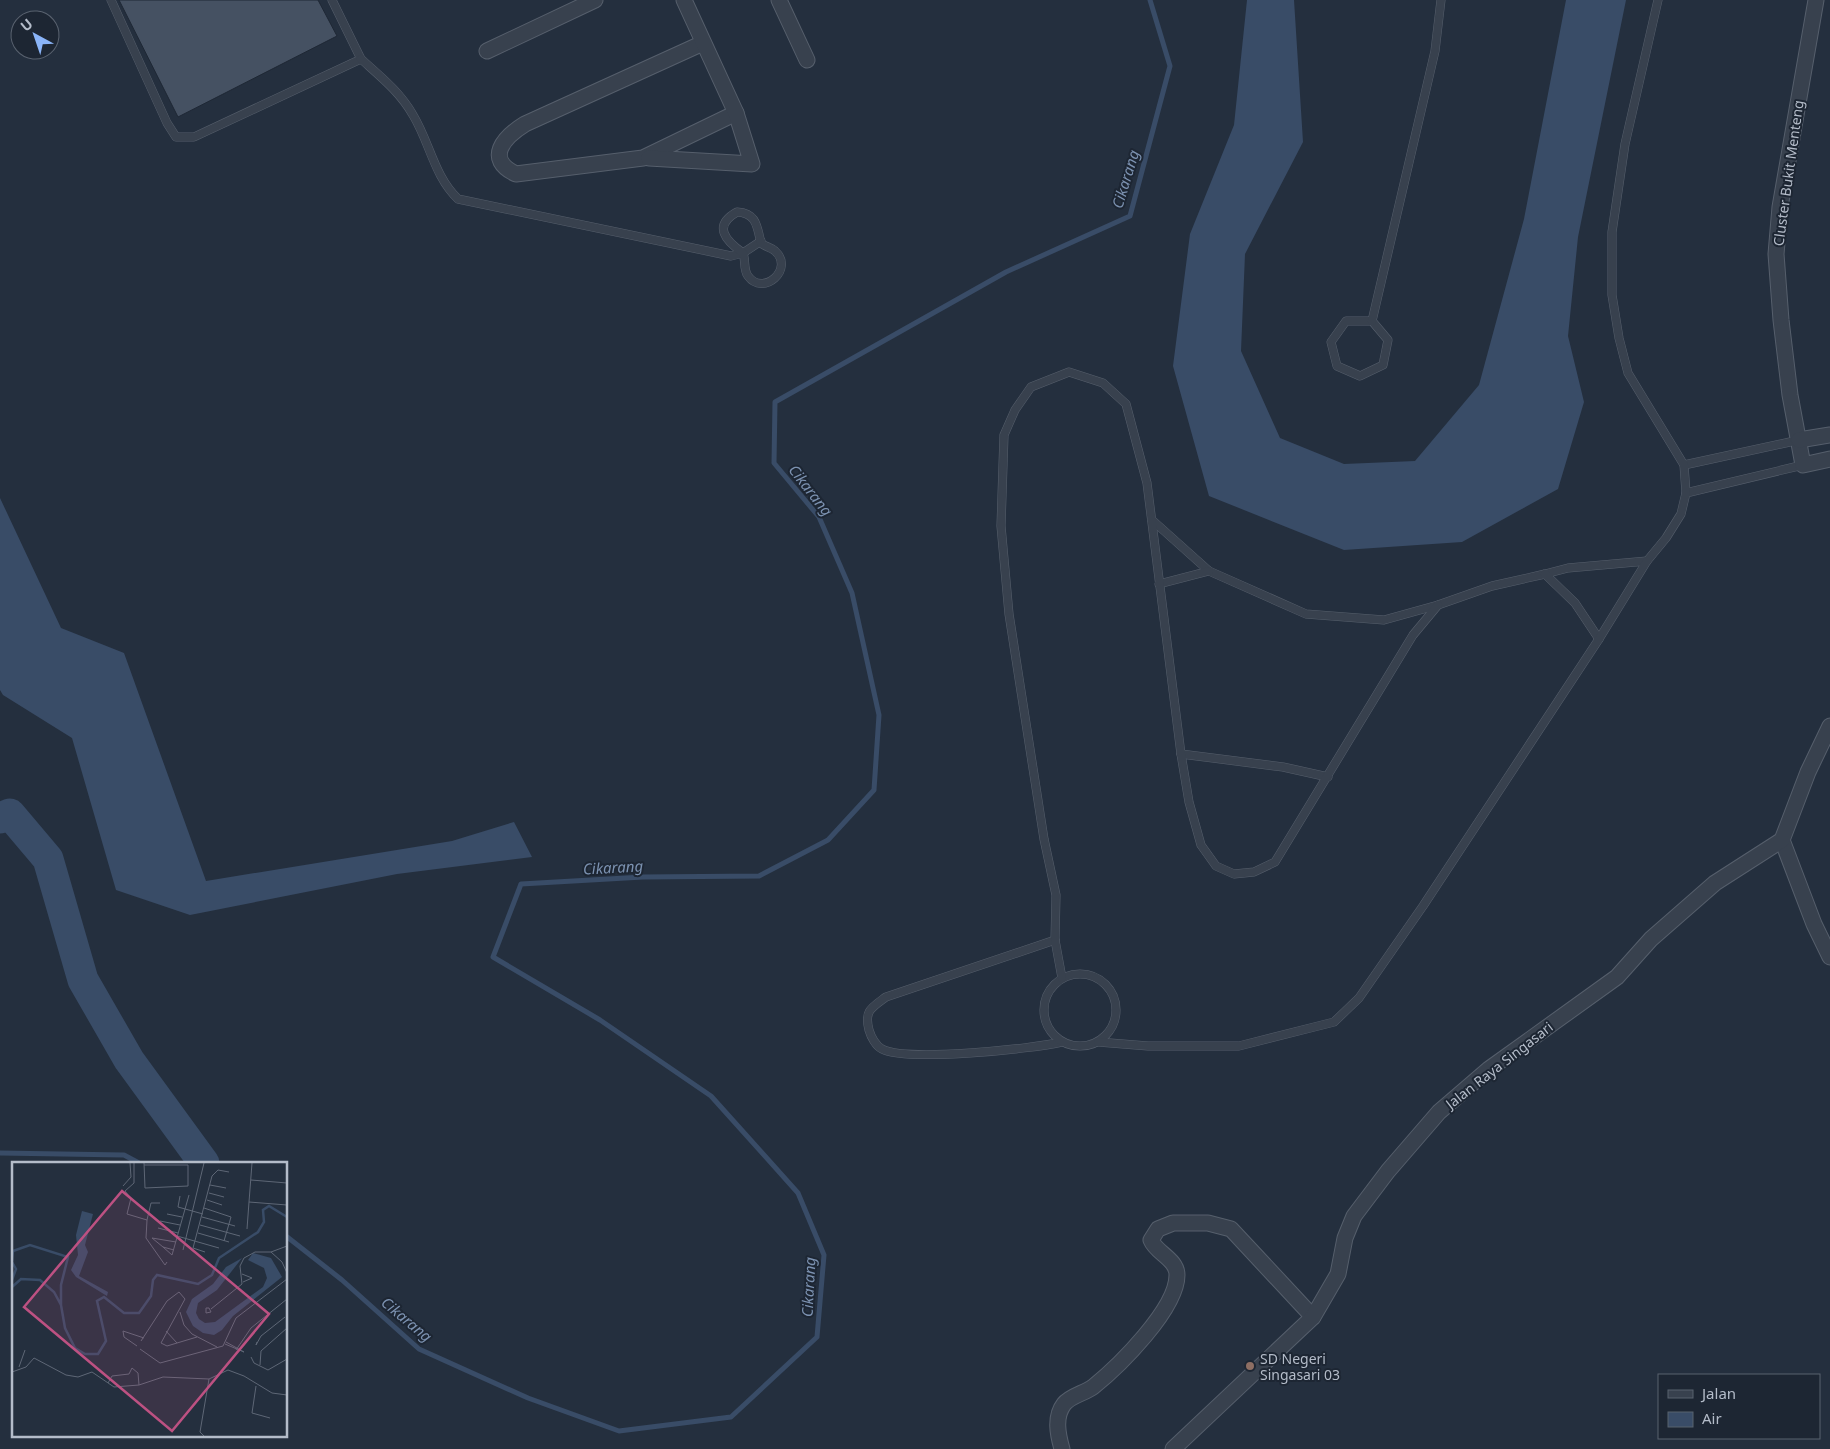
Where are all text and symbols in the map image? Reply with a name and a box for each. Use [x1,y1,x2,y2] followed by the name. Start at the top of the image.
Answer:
[10,10,60,60] north arrow
[16,14,36,35] text: U
[1768,99,1808,247] street label: Cluster Bukit Menteng
[1107,147,1143,211] water label: Cikarang
[785,460,838,520] water label: Cikarang
[582,855,644,879] water label: Cikarang
[1440,1017,1556,1114] street label: Jalan Raya Singasari
[12,1162,288,1436] inset map
[796,1256,820,1318] water label: Cikarang
[378,1292,437,1346] water label: Cikarang
[1260,1349,1340,1384] place label: SD Negeri Singasari 03
[1244,1360,1256,1372] marker: SD Negeri Singasari 03
[1658,1374,1820,1439] legend
[1700,1383,1736,1403] text: Jalan
[1702,1408,1722,1428] text: Air

